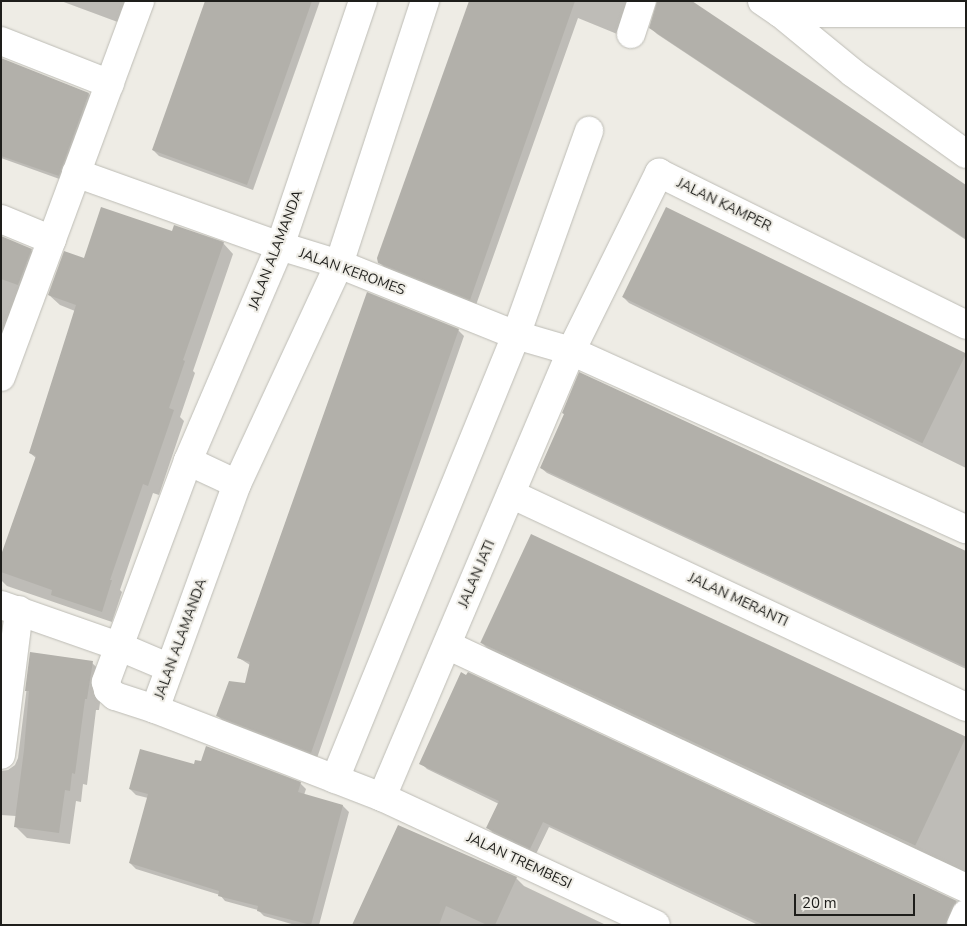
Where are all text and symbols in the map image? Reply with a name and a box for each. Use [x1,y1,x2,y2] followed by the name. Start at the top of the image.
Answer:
[674,175,774,235] street label: JALAN KAMPER
[245,188,307,312] street label: JALAN ALAMANDA
[297,245,407,299] street label: JALAN KEROMES
[455,538,499,610] street label: JALAN JATI
[685,570,791,630] street label: JALAN MERANTI
[151,576,211,702] street label: JALAN ALAMANDA
[464,829,574,893] street label: JALAN TREMBESI
[797,884,918,916] scale bar
[802,893,837,913] text: 20 m

